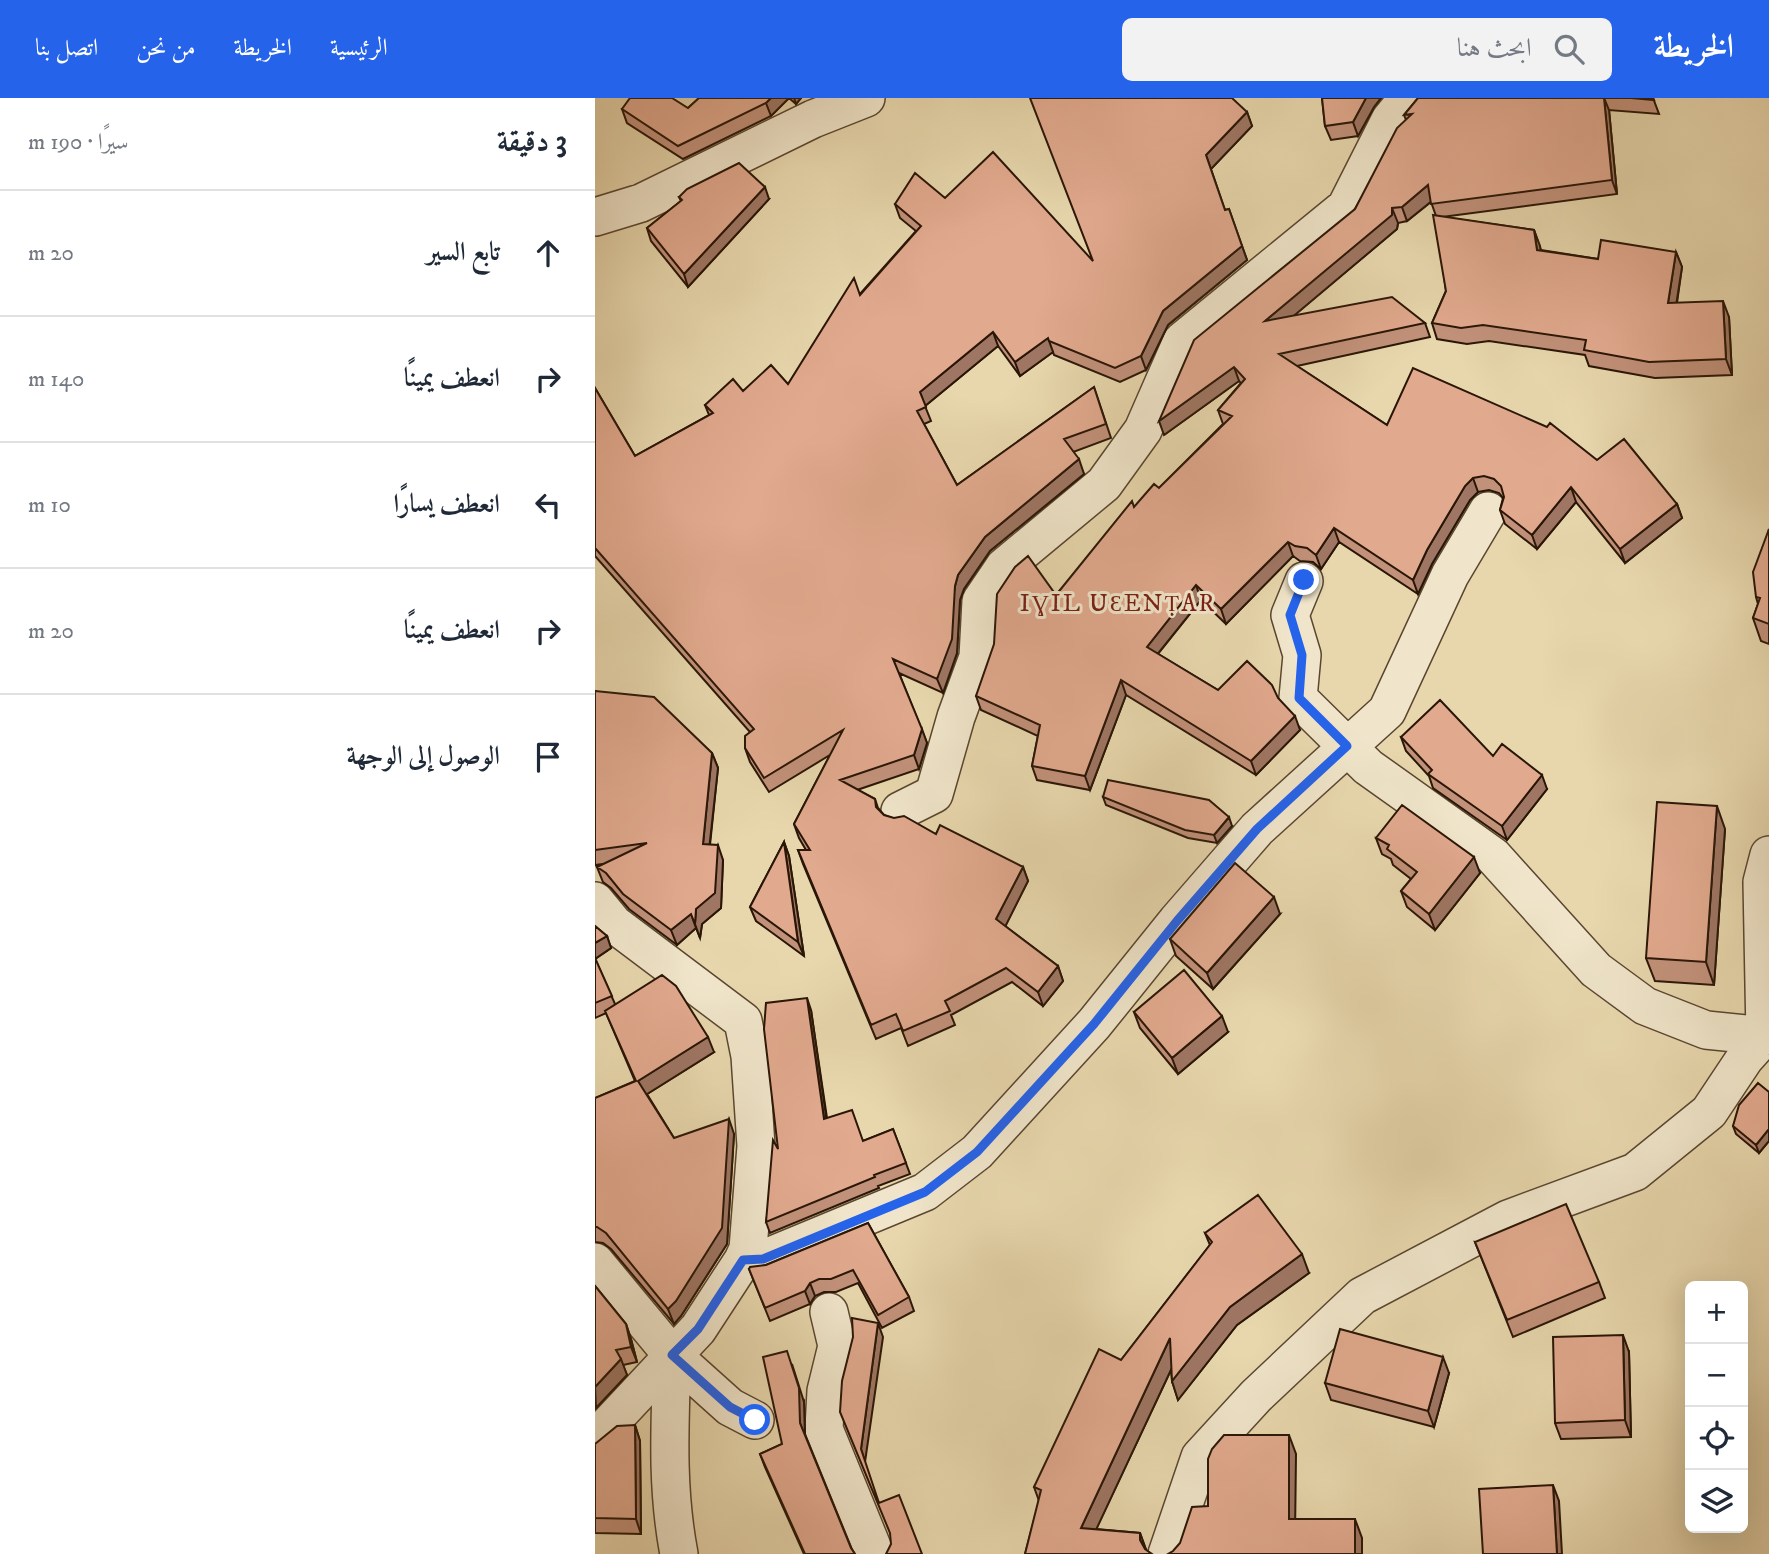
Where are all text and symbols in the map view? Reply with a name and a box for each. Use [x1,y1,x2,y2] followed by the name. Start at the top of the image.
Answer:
[1122,18,1612,81] search box
[1654,27,1734,68] text: الخريطة
[1550,30,1588,68] icon: search
[1457,32,1532,65] text: ابحث هنا
[35,33,98,63] text: اتصل بنا
[136,33,196,63] text: من نحن
[234,33,292,63] text: الخريطة
[330,33,388,63] text: الرئيسية
[497,124,567,161] text: 3 دقيقة
[28,128,129,157] text: سيرًا · 190 m
[529,234,567,272] icon: ahead
[427,236,500,269] text: تابع السير
[28,239,74,268] text: 20 m
[529,360,567,398] icon: right
[404,362,500,395] text: انعطف يمينًا
[28,365,84,394] text: 140 m
[529,486,567,524] icon: left
[393,488,500,521] text: انعطف يسارًا
[28,491,71,520] text: 10 m
[1288,564,1319,595] route end
[1020,589,1216,619] district label: IƔIL UƐENṬAR
[529,612,567,650] icon: right
[404,614,500,647] text: انعطف يمينًا
[28,617,74,646] text: 20 m
[529,738,567,776] icon: arrive
[346,740,500,773] text: الوصول إلى الوجهة
[1685,1281,1748,1533] map controls
[1685,1281,1748,1344] button: +
[1685,1344,1748,1407] button: −
[739,1404,770,1435] route start
[1685,1407,1748,1470] button: locate
[1685,1470,1748,1533] button: layers

